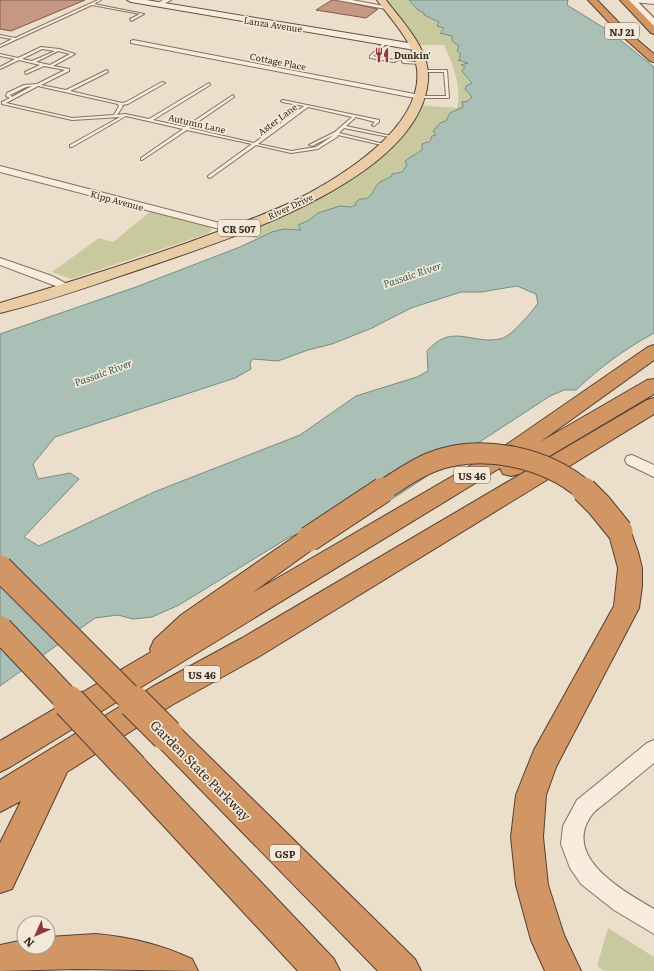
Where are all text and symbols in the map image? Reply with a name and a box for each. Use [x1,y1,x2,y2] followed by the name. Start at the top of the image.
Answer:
[243,12,304,36] street label: Lanza Avenue
[605,23,639,39] road number: NJ 21
[373,46,391,64] restaurant icon: Dunkin'
[394,48,431,62] place label: Dunkin'
[249,49,308,73] street label: Cottage Place
[254,99,300,138] street label: Aster Lane
[167,110,227,136] street label: Autumn Lane
[89,186,145,214] street label: Kipp Avenue
[265,189,315,223] street label: River Drive
[218,220,260,236] road number: CR 507
[381,257,443,291] water label: Passaic River
[72,354,134,389] water label: Passaic River
[454,467,490,483] road number: US 46
[184,666,220,682] road number: US 46
[146,715,256,825] street label: Garden State Parkway
[270,845,300,861] road number: GSP
[16,915,56,955] north arrow
[19,934,37,952] text: N

